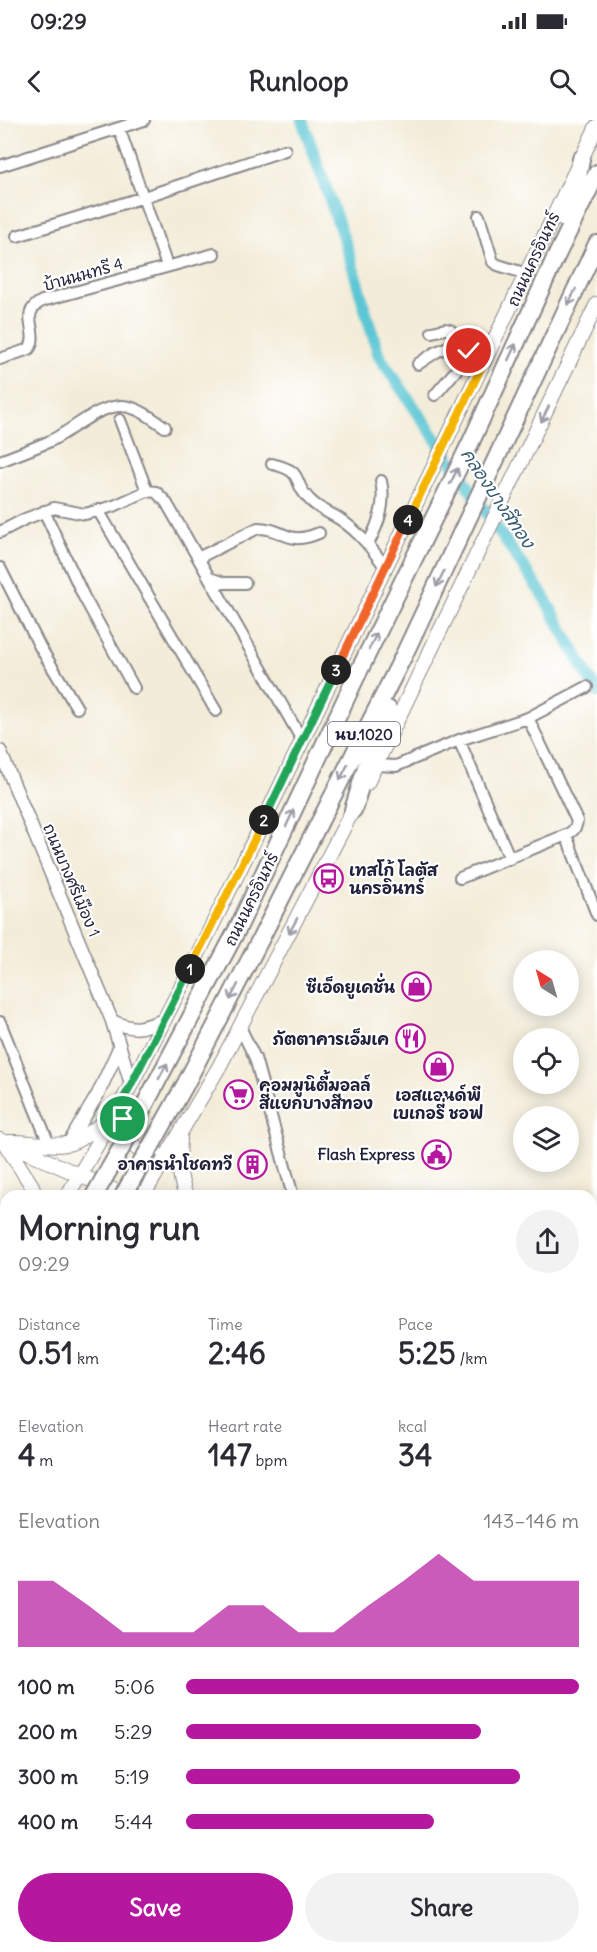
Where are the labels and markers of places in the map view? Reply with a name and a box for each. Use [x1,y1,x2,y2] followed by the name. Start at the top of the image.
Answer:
[443,325,494,376] pin
[393,505,423,535] pin: 4
[321,655,351,685] pin: 3
[249,805,279,835] pin: 2
[349,859,439,898] place label: เทสโก้ โลตัส นครอินทร์
[312,863,344,895] bus stop icon: เทสโก้ โลตัส นครอินทร์
[175,954,205,984] pin: 1
[400,971,432,1003] shop icon: ซีเอ็ดยูเคชั่น
[306,972,395,999] place label: ซีเอ็ดยูเคชั่น
[394,1023,426,1055] restaurant icon: ภัตตาคารเอ็มเค
[272,1027,389,1049] place label: ภัตตาคารเอ็มเค
[422,1051,454,1083] shop icon: เอสแอนด์พี เบเกอรี่ ชอฟ
[259,1069,373,1113] place label: คอมมูนิตี้มอลล์ สี่แยกบางสีทอง
[222,1078,254,1110] supermarket icon: คอมมูนิตี้มอลล์ สี่แยกบางสีทอง
[393,1084,483,1123] place label: เอสแอนด์พี เบเกอรี่ ชอฟ
[97,1093,148,1144] pin
[420,1138,452,1170] public building icon: Flash Express
[317,1144,415,1165] place label: Flash Express
[237,1148,269,1180] building icon: อาคารนำโชคทวี
[117,1153,232,1174] place label: อาคารนำโชคทวี

